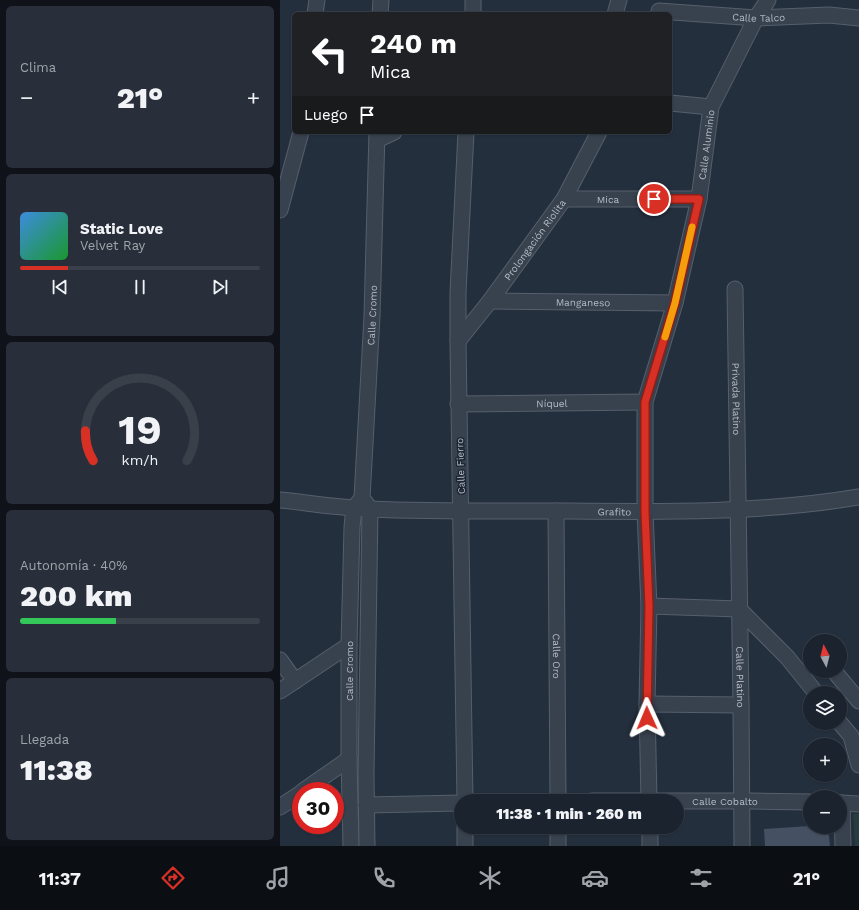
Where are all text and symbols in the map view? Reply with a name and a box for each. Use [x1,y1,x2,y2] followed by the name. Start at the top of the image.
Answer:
[732,11,785,24] street label: Calle Talco
[370,27,457,60] text: 240 m
[304,28,356,80] icon: left
[20,60,56,75] text: Clima
[370,61,410,82] text: Mica
[117,80,163,115] text: 21°
[20,85,33,110] text: −
[247,85,260,110] text: +
[356,104,378,126] icon: arrive
[304,106,348,124] text: Luego
[697,109,717,180] street label: Calle Aluminio
[637,182,671,216] pin
[643,188,665,210] icon: arrive
[597,194,620,205] street label: Mica
[502,197,568,282] street label: Prolongación Riolita
[80,220,163,238] text: Static Love
[80,238,145,253] text: Velvet Ray
[49,276,71,298] icon: previous
[129,276,151,298] icon: pause
[209,276,231,298] icon: next
[365,285,379,346] street label: Calle Cromo
[556,297,610,308] street label: Manganeso
[730,363,742,435] street label: Privada Platino
[536,398,568,409] street label: Níquel
[118,405,162,454] text: 19
[454,438,467,494] street label: Calle Fierro
[122,452,158,468] text: km/h
[598,506,631,517] street label: Grafito
[20,558,127,573] text: Autonomía · 40%
[20,578,132,613] text: 200 km
[551,633,562,679] street label: Calle Oro
[803,634,847,678] north arrow
[803,634,847,834] map controls
[344,641,355,701] street label: Calle Cromo
[734,646,746,708] street label: Calle Platino
[803,686,847,730] button: layers
[626,697,668,739] position arrow
[20,732,69,747] text: Llegada
[803,738,847,782] button: +
[20,752,93,787] text: 11:38
[292,782,344,834] speed limit sign: 30
[803,790,847,834] button: −
[692,796,758,807] street label: Calle Cobalto
[496,805,642,823] text: 11:38 · 1 min · 260 m
[159,864,187,892] icon: directions
[264,864,292,892] icon: music
[370,864,398,892] icon: phone
[476,864,504,892] icon: climate
[581,864,609,892] icon: car
[687,864,715,892] icon: filters
[39,868,81,889] text: 11:37
[793,868,820,889] text: 21°

